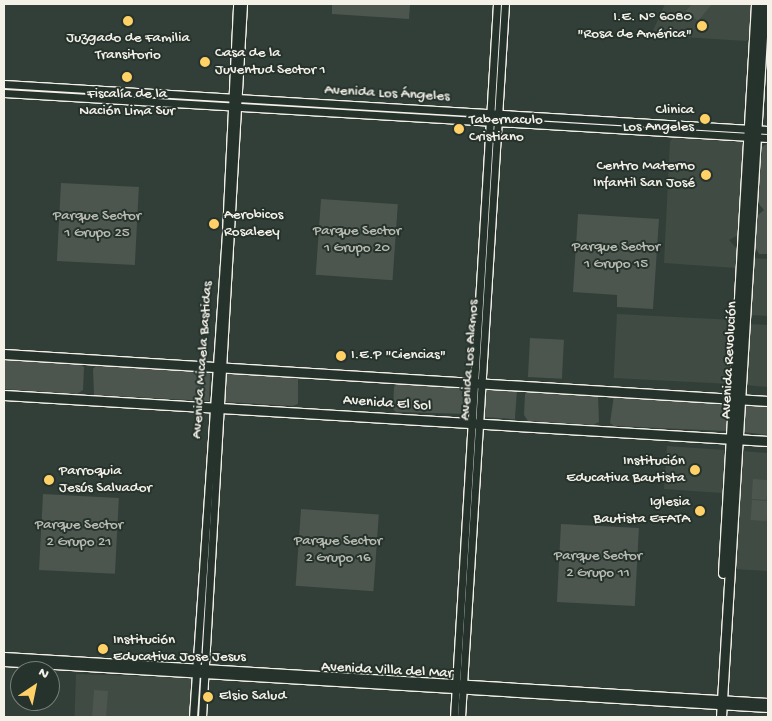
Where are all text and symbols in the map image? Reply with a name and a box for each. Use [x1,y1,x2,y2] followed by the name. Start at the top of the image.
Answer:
[577,8,692,43] place label: I.E. N° 6080 "Rosa de América"
[122,15,134,27] marker: Juzgado de Familia Transitorio
[696,20,708,32] marker: I.E. N° 6080 "Rosa de América"
[66,29,190,64] place label: Juzgado de Familia Transitorio
[215,44,326,79] place label: Casa de la Juventud Sector 1
[199,56,211,68] marker: Casa de la Juventud Sector 1
[121,71,133,83] marker: Fiscalía de la Nación Lima Sur
[324,82,450,106] street label: Avenida Los Ángeles
[79,85,175,120] place label: Fiscalía de la Nación Lima Sur
[623,101,694,136] place label: Clinica Los Angeles
[469,111,543,146] place label: Tabernaculo Cristiano
[698,112,712,126] marker: Clinica Los Angeles
[453,123,465,135] marker: Tabernaculo Cristiano
[593,157,695,192] place label: Centro Materno Infantil San José
[699,168,713,182] marker: Centro Materno Infantil San José
[224,206,283,241] place label: Aerobicos Rosaleey
[53,207,141,242] park label: Parque Sector 1 Grupo 25
[208,218,220,230] marker: Aerobicos Rosaleey
[313,222,401,257] park label: Parque Sector 1 Grupo 20
[572,238,660,273] park label: Parque Sector 1 Grupo 15
[189,281,217,439] street label: Avenida Micaela Bastidas
[457,299,483,421] street label: Avenida Los Alamos
[718,301,742,419] street label: Avenida Revolución
[351,347,446,365] place label: I.E.P "Ciencias"
[335,350,347,362] marker: I.E.P "Ciencias"
[342,392,432,416] street label: Avenida El Sol
[566,452,685,487] place label: Institución Educativa Bautista
[59,462,152,497] place label: Parroquia Jesús Salvador
[689,464,701,476] marker: Institución Educativa Bautista
[43,474,55,486] marker: Parroquia Jesús Salvador
[594,493,690,528] place label: Iglesia Bautista EFATA
[694,505,706,517] marker: Iglesia Bautista EFATA
[35,516,123,551] park label: Parque Sector 2 Grupo 21
[294,532,382,567] park label: Parque Sector 2 Grupo 16
[554,547,642,582] park label: Parque Sector 2 Grupo 11
[113,631,246,666] place label: Institución Educativa Jose Jesus
[97,643,109,655] marker: Institución Educativa Jose Jesus
[321,659,453,683] street label: Avenida Villa del Mar
[10,661,60,711] north arrow
[35,664,52,684] text: N
[219,688,286,706] place label: Elsio Salud
[201,690,215,704] marker: Elsio Salud

